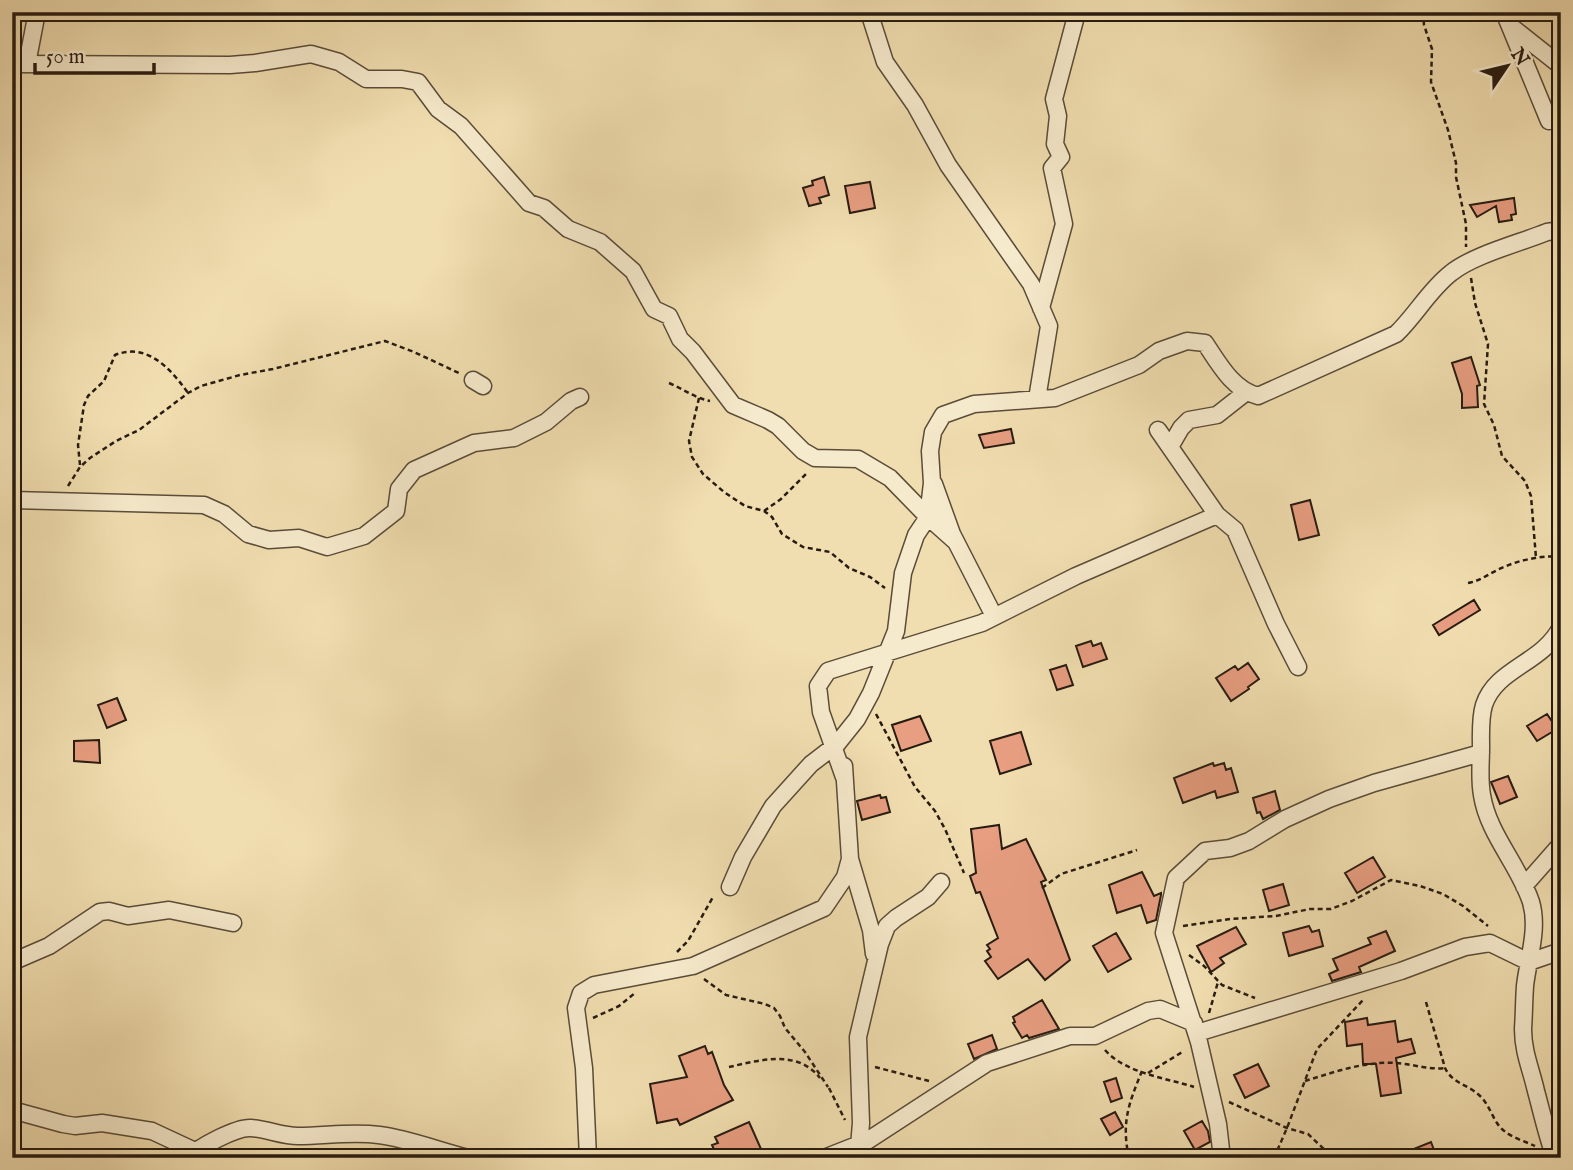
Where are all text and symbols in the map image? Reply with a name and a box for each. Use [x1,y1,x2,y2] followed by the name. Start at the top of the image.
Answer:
[35,32,154,76] scale bar
[1472,32,1542,102] north arrow
[1504,43,1534,71] text: N
[46,44,85,71] text: 50 m

